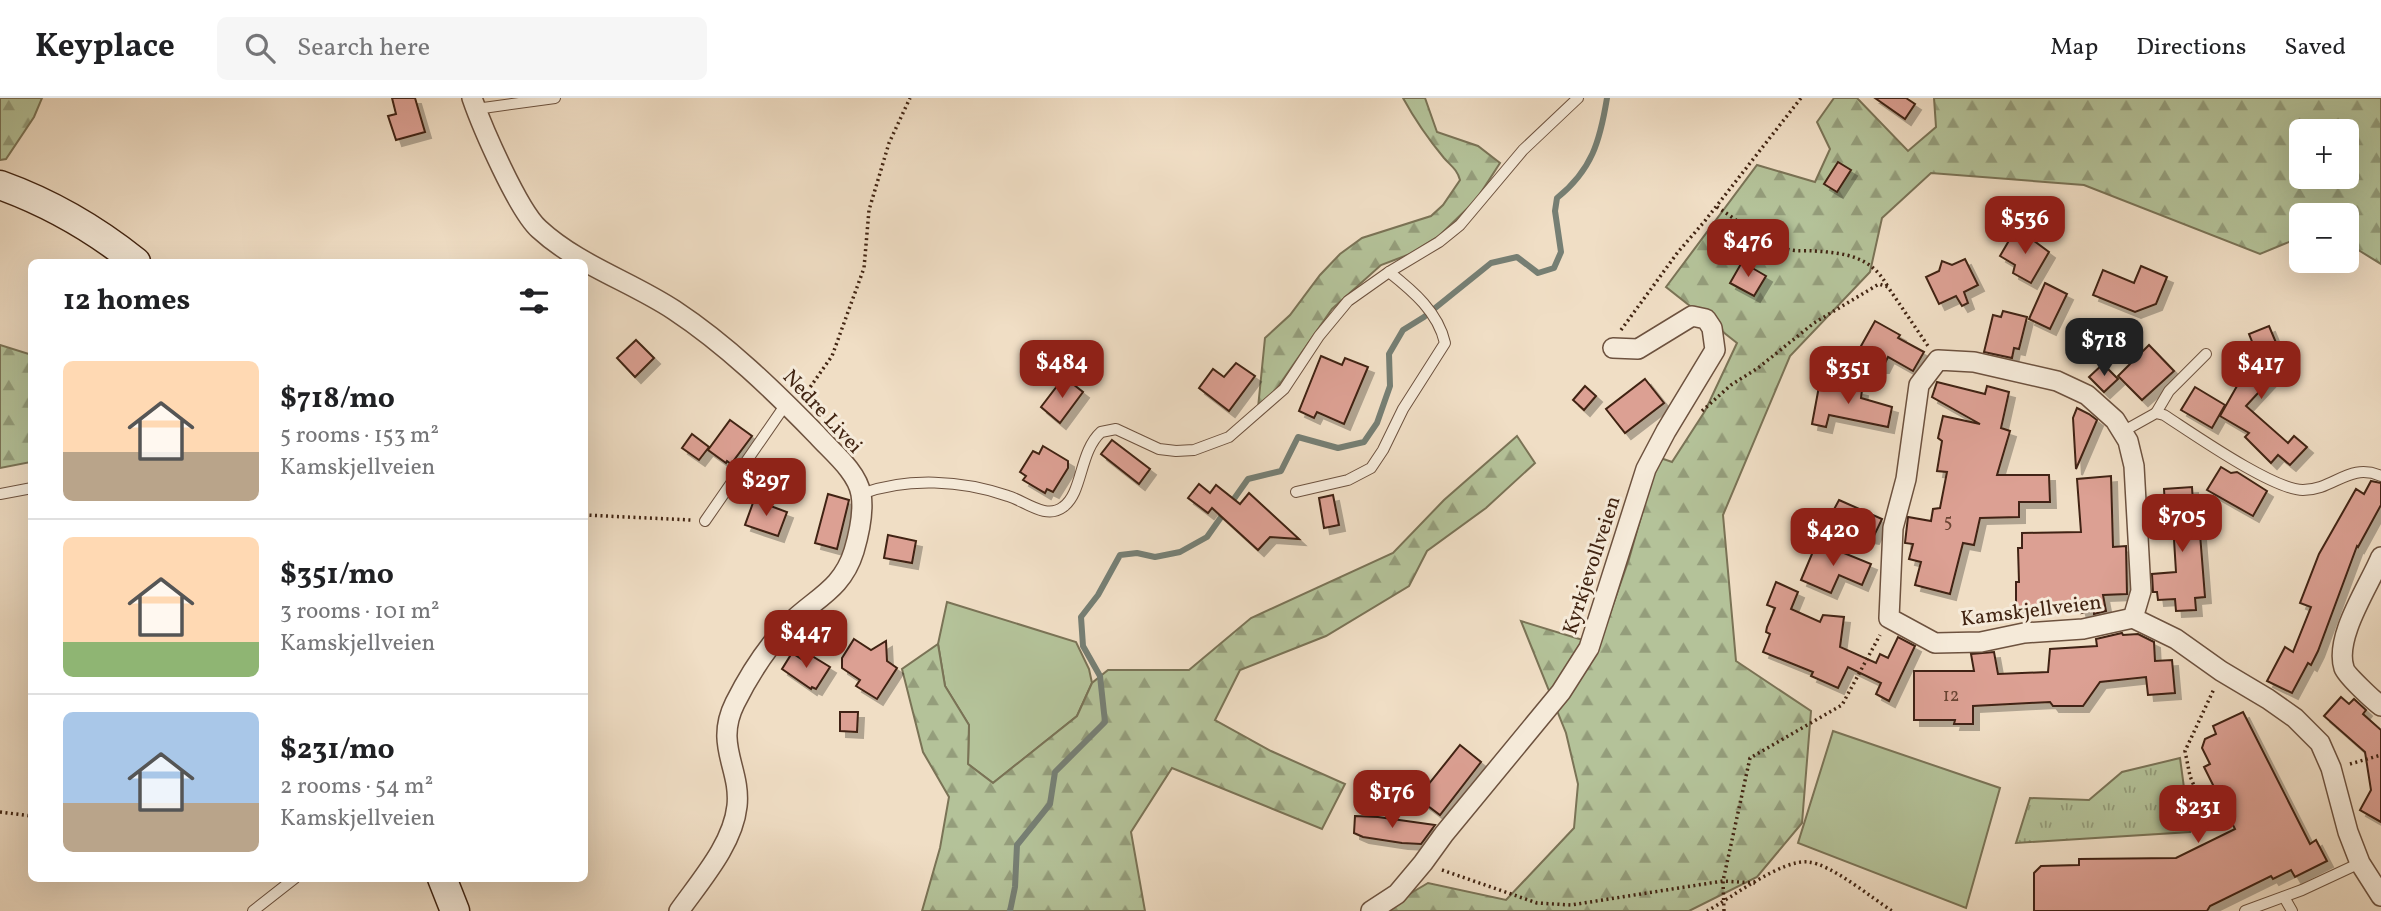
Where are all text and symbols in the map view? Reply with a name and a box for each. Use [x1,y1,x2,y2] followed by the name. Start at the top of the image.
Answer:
[217,17,707,80] search box
[35,25,175,71] text: Keyplace
[241,29,279,67] icon: search
[297,30,430,66] text: Search here
[2050,31,2098,65] text: Map
[2136,31,2246,65] text: Directions
[2284,31,2346,65] text: Saved
[2289,119,2359,273] map controls
[2289,119,2359,189] button: +
[1984,197,2066,256] pin: $536
[2001,203,2049,235] text: $536
[2289,203,2359,273] button: −
[1707,220,1789,279] pin: $476
[1723,226,1773,258] text: $476
[63,280,190,322] text: 12 homes
[515,282,553,320] icon: filters
[2063,318,2145,378] pin: $718
[2081,325,2127,357] text: $718
[1021,341,1103,400] pin: $484
[2220,342,2302,401] pin: $417
[1807,346,1889,406] pin: $351
[1036,347,1088,379] text: $484
[2237,348,2285,380] text: $417
[1826,353,1870,385] text: $351
[775,364,869,461] street label: Nedre Livei
[280,378,395,420] text: $718/mo
[119,389,203,473] icon: home
[280,420,439,452] text: 5 rooms · 153 m²
[280,452,435,484] text: Kamskjellveien
[725,458,807,518] pin: $297
[742,465,790,497] text: $297
[1556,492,1628,638] street label: Kyrkjevollveien
[2141,494,2223,554] pin: $705
[2158,501,2206,533] text: $705
[1792,508,1874,568] pin: $420
[1944,510,1952,535] house number: 5
[1807,515,1859,547] text: $420
[280,554,394,596] text: $351/mo
[119,565,203,649] icon: home
[1959,588,2103,635] street label: Kamskjellveien
[280,596,440,628] text: 3 rooms · 101 m²
[765,610,847,670] pin: $447
[780,617,832,649] text: $447
[280,628,435,660] text: Kamskjellveien
[1943,684,1959,709] house number: 12
[280,729,395,771] text: $231/mo
[119,740,203,824] icon: home
[1351,770,1433,830] pin: $176
[280,771,433,803] text: 2 rooms · 54 m²
[1369,777,1415,809] text: $176
[2157,786,2239,845] pin: $231
[2175,792,2221,824] text: $231
[280,803,435,835] text: Kamskjellveien

